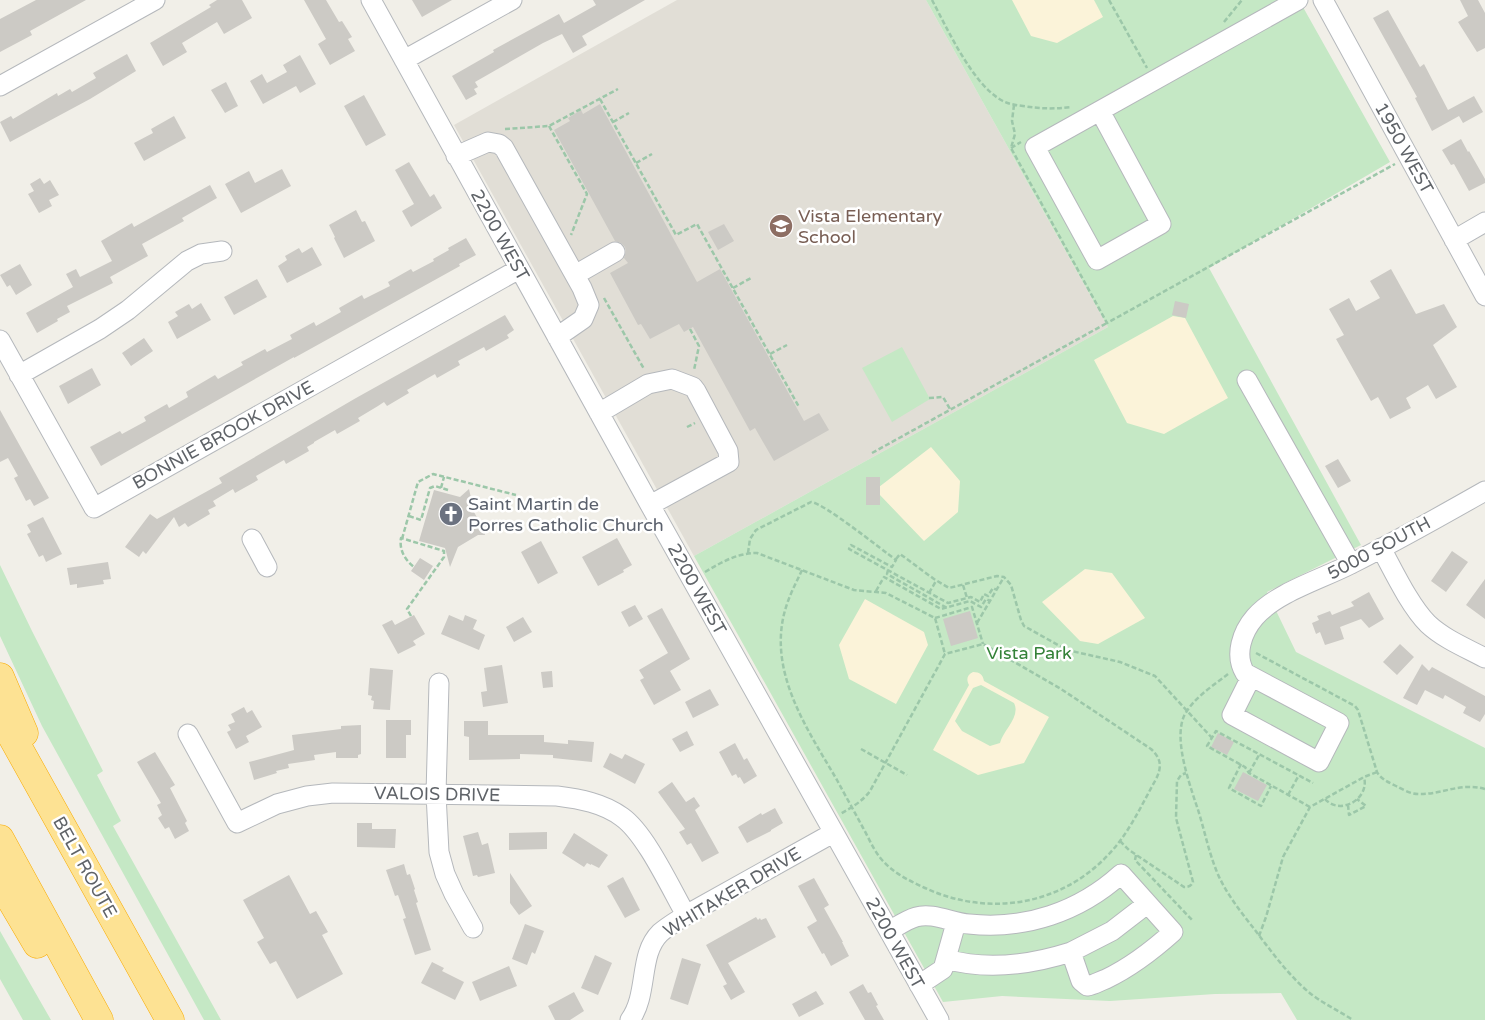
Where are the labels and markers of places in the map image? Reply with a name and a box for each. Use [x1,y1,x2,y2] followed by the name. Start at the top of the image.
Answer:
[798,205,943,248] place label: Vista Elementary School
[768,213,794,239] school or university icon: Vista Elementary School
[468,493,664,536] place label: Saint Martin de Porres Catholic Church
[438,501,464,527] church icon: Saint Martin de Porres Catholic Church

